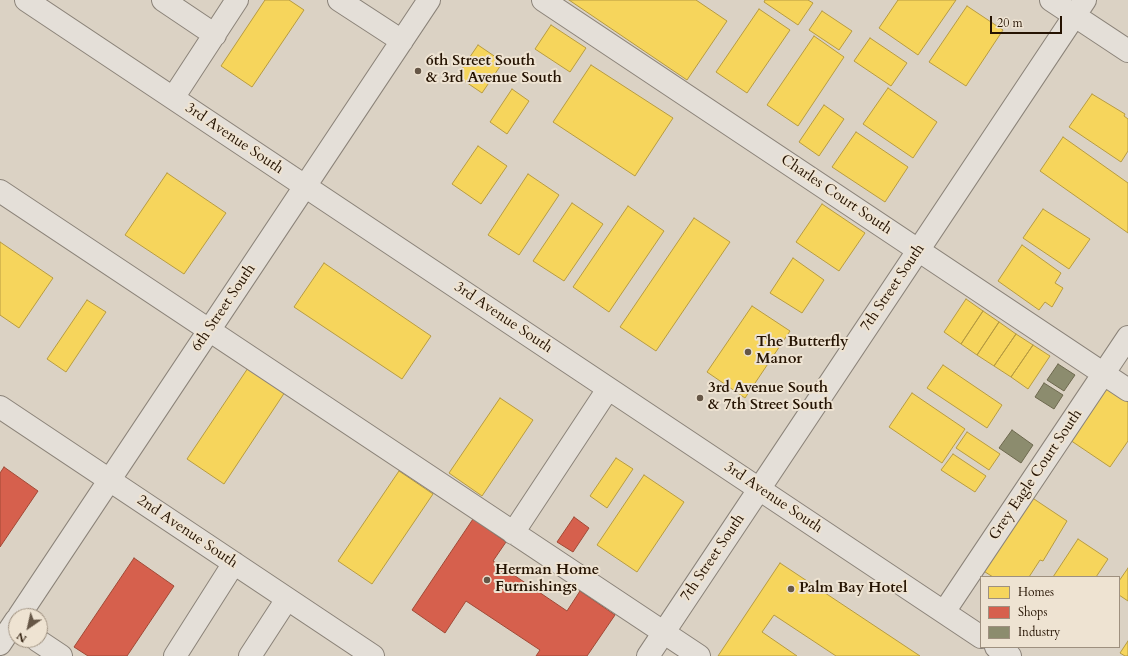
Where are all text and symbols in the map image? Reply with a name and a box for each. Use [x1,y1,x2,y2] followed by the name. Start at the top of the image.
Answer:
[992,8,1064,34] scale bar
[997,15,1023,31] text: 20 m
[426,53,562,88] place label: 6th Street South & 3rd Avenue South
[413,66,423,76] marker: 6th Street South & 3rd Avenue South
[181,99,287,179] street label: 3rd Avenue South
[777,151,895,239] street label: Charles Court South
[857,241,929,335] street label: 7th Street South
[188,261,260,355] street label: 6th Street South
[450,278,556,358] street label: 3rd Avenue South
[756,334,849,369] place label: The Butterfly Manor
[743,347,753,357] marker: The Butterfly Manor
[708,380,833,415] place label: 3rd Avenue South & 7th Street South
[695,393,705,403] marker: 3rd Avenue South & 7th Street South
[986,406,1086,544] street label: Grey Eagle Court South
[720,458,826,538] street label: 3rd Avenue South
[133,492,241,572] street label: 2nd Avenue South
[677,511,749,605] street label: 7th Street South
[495,562,599,597] place label: Herman Home Furnishings
[482,575,492,585] marker: Herman Home Furnishings
[980,576,1120,648] legend
[799,580,907,598] place label: Palm Bay Hotel
[786,584,796,594] marker: Palm Bay Hotel
[1018,584,1054,600] text: Homes
[1018,604,1047,620] text: Shops
[8,608,48,648] north arrow
[1018,624,1060,640] text: Industry
[13,629,30,646] text: N

